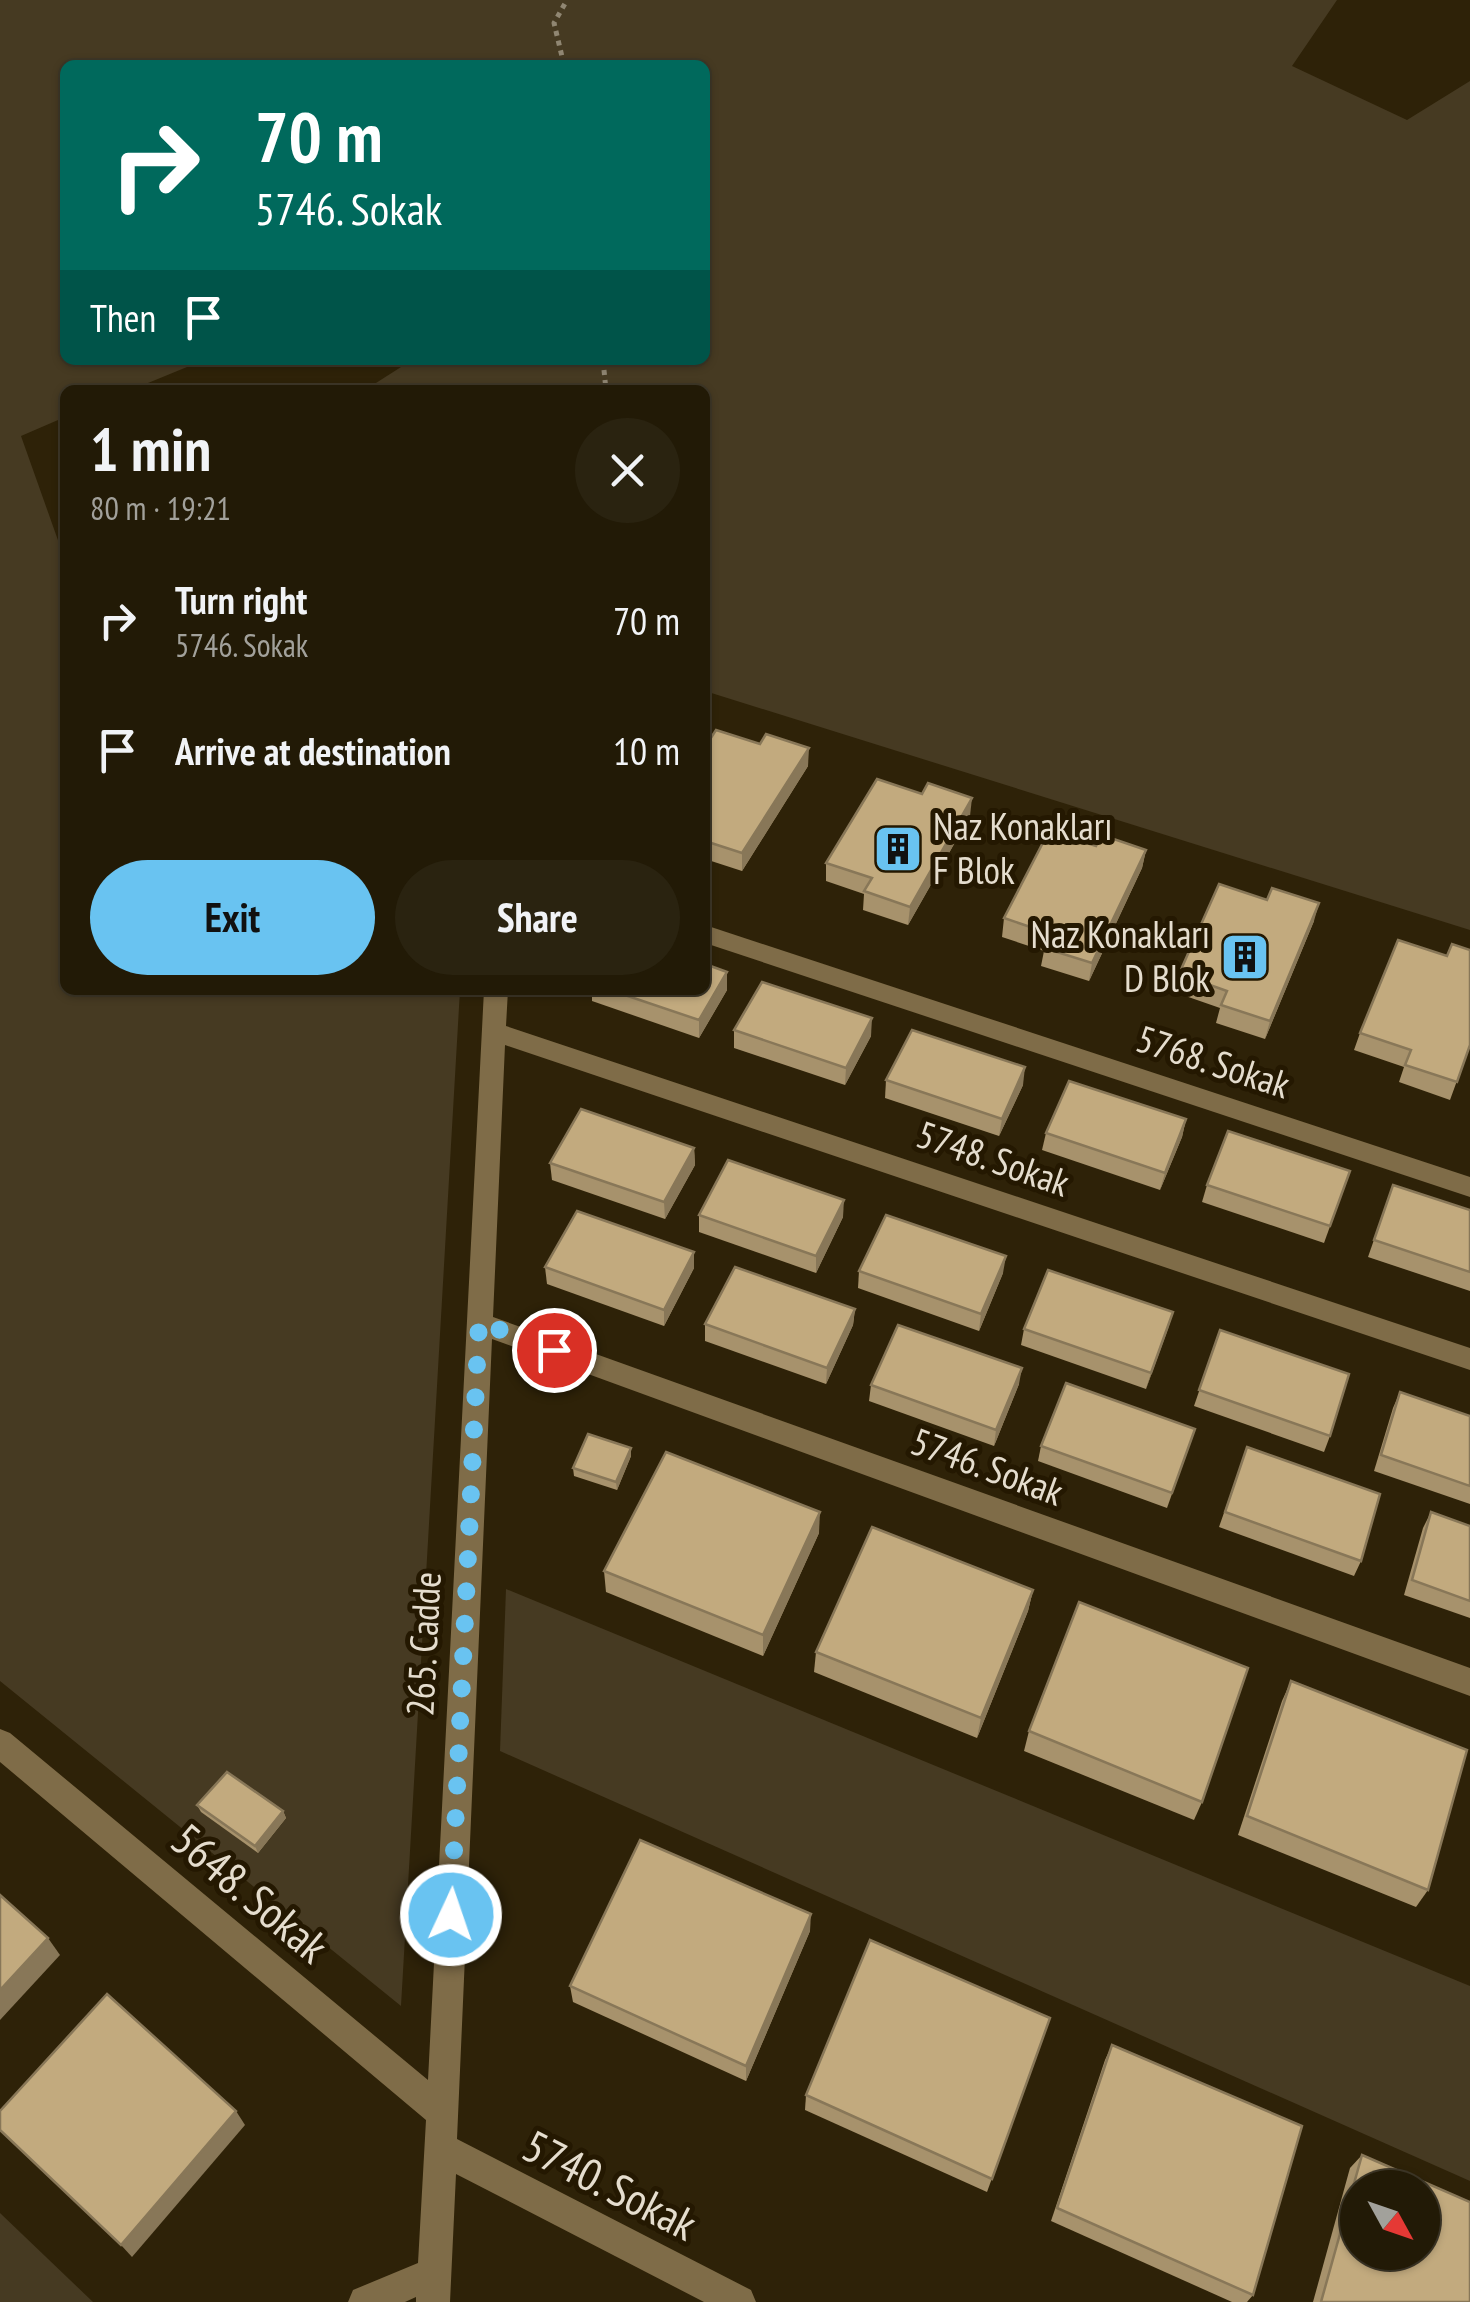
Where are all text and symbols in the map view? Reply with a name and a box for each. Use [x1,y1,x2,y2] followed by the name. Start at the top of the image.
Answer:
[255,91,383,181] text: 70 m
[90,100,220,230] icon: right
[255,179,442,237] text: 5746. Sokak
[176,290,231,345] icon: arrive
[90,293,156,342] text: Then
[90,410,211,488] text: 1 min
[575,418,680,523] button: close
[90,487,231,529] text: 80 m · 19:21
[175,575,307,624] text: Turn right
[90,593,145,648] icon: right
[613,596,680,645] text: 70 m
[175,624,308,666] text: 5746. Sokak
[90,723,145,778] icon: arrive
[175,726,451,775] text: Arrive at destination
[613,726,680,775] text: 10 m
[933,801,1112,894] place label: Naz Konakları F Blok
[872,823,924,875] building icon: Naz Konakları F Blok
[90,860,375,975] button: Exit
[395,860,680,975] button: Share
[1031,909,1210,1002] place label: Naz Konakları D Blok
[1219,931,1271,983] building icon: Naz Konakları D Blok
[1131,1013,1296,1108] street label: 5768. Sokak
[911,1109,1076,1207] street label: 5748. Sokak
[512,1308,597,1393] pin
[527,1323,582,1378] icon: arrive
[905,1416,1070,1516] street label: 5746. Sokak
[394,1571,451,1717] street label: 265. Cadde
[160,1810,341,1975] street label: 5648. Sokak
[399,1863,503,1967] position arrow
[514,2116,707,2253] street label: 5740. Sokak
[1340,2170,1440,2270] north arrow
[1340,2170,1440,2270] map controls

